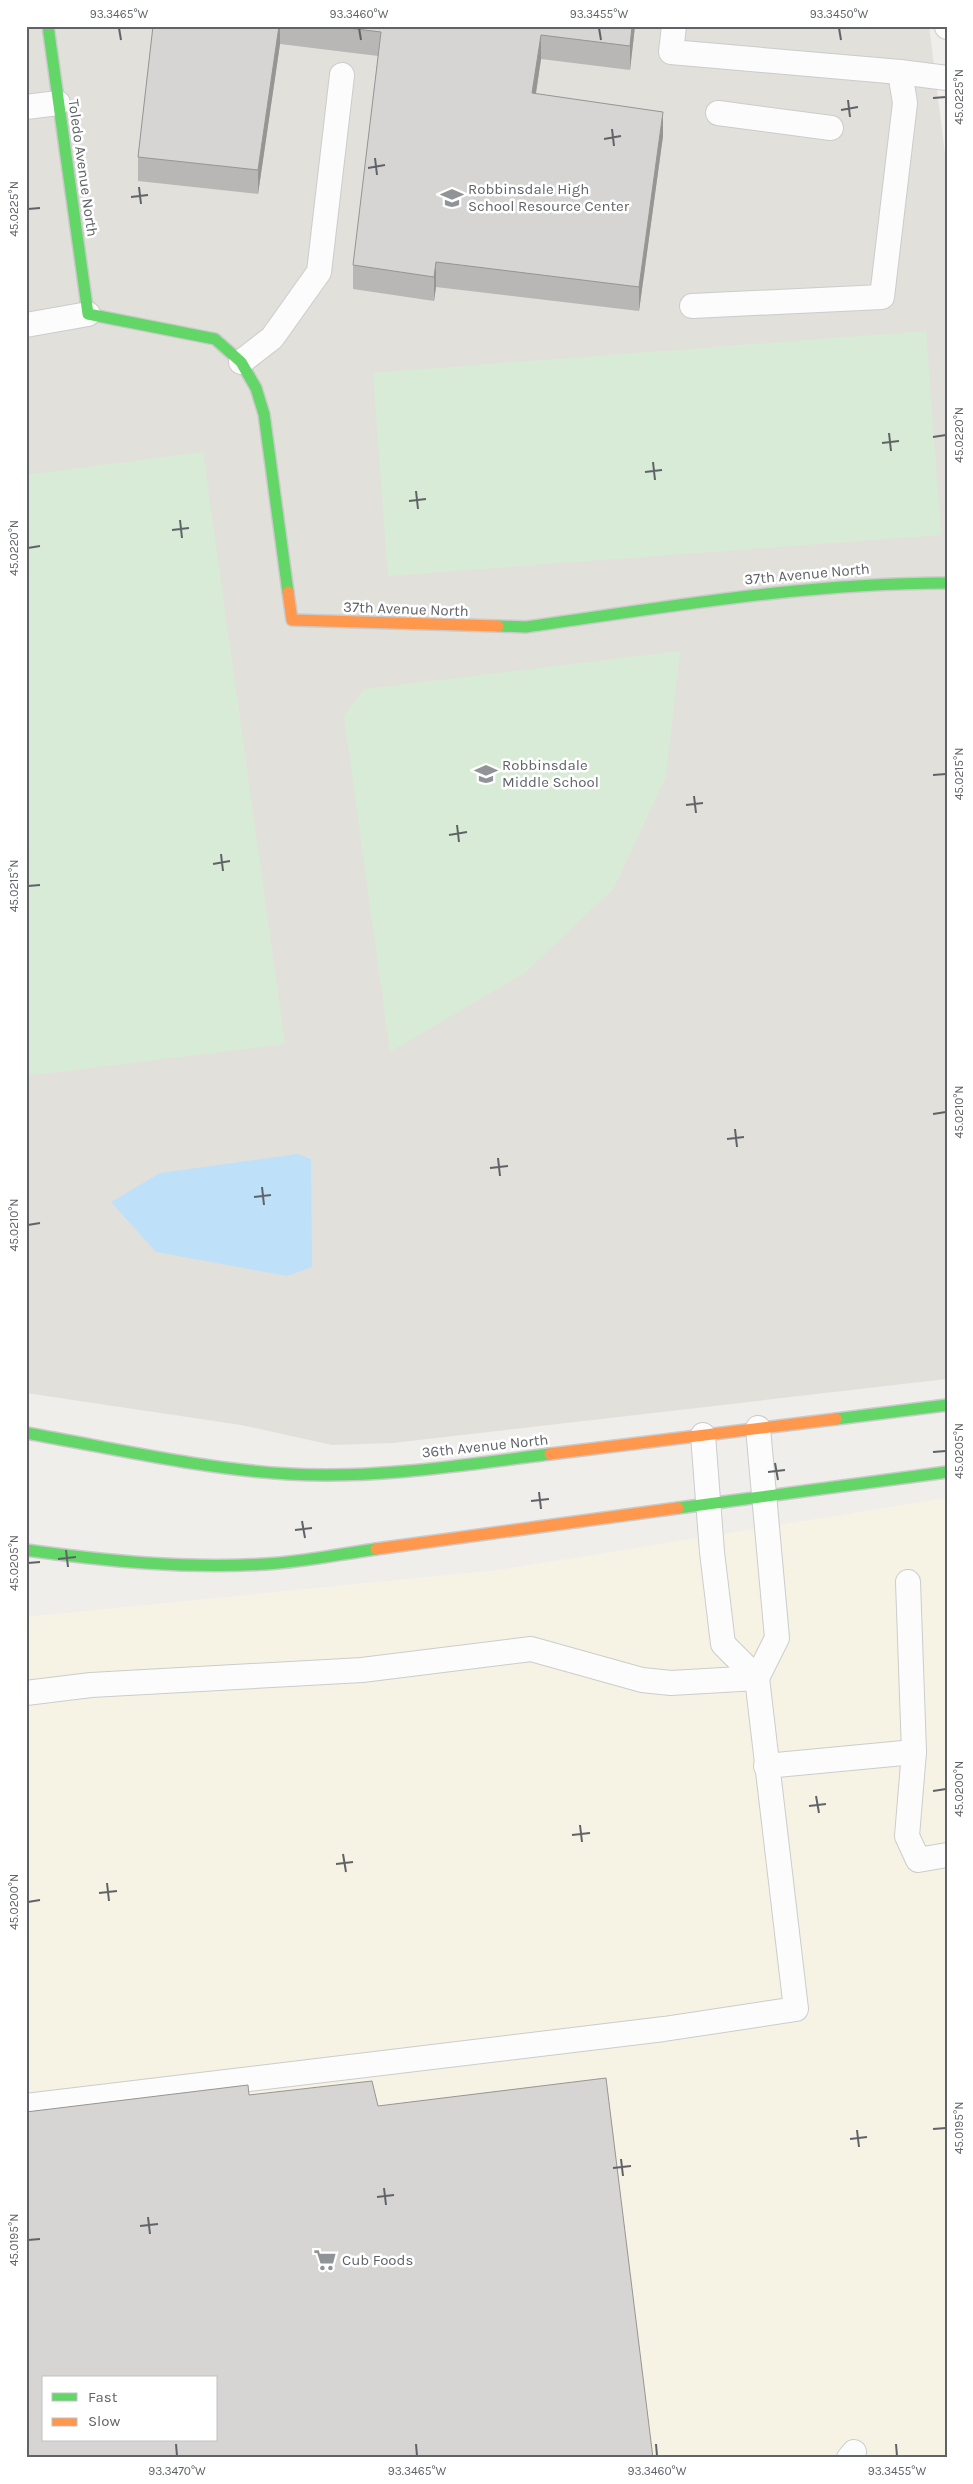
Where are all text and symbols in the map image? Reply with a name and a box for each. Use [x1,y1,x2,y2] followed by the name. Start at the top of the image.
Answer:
[90,7,148,21] text: 93.3465°W
[330,7,389,21] text: 93.3460°W
[570,7,628,21] text: 93.3455°W
[810,7,869,21] text: 93.3450°W
[952,69,966,125] text: 45.0225°N
[64,98,102,238] street label: Toledo Avenue North
[468,180,630,215] place label: Robbinsdale High School Resource Center
[7,181,21,237] text: 45.0225°N
[439,185,465,211] school or university icon: Robbinsdale High School Resource Center
[952,407,966,463] text: 45.0220°N
[7,520,21,576] text: 45.0220°N
[744,560,870,588] street label: 37th Avenue North
[343,598,469,620] street label: 37th Avenue North
[952,748,966,800] text: 45.0215°N
[502,756,599,791] place label: Robbinsdale Middle School
[473,761,499,787] school or university icon: Robbinsdale Middle School
[7,860,21,912] text: 45.0215°N
[952,1085,966,1139] text: 45.0210°N
[7,1198,21,1252] text: 45.0210°N
[952,1423,966,1479] text: 45.0205°N
[421,1430,549,1462] street label: 36th Avenue North
[7,1535,21,1591] text: 45.0205°N
[952,1761,966,1817] text: 45.0200°N
[7,1874,21,1930] text: 45.0200°N
[952,2102,966,2154] text: 45.0195°N
[7,2214,21,2266] text: 45.0195°N
[312,2247,338,2273] supermarket icon: Cub Foods
[342,2251,413,2269] place label: Cub Foods
[42,2376,218,2442] legend
[88,2388,118,2406] text: Fast
[88,2412,120,2430] text: Slow
[148,2464,206,2478] text: 93.3470°W
[388,2464,446,2478] text: 93.3465°W
[628,2464,687,2478] text: 93.3460°W
[868,2464,926,2478] text: 93.3455°W

